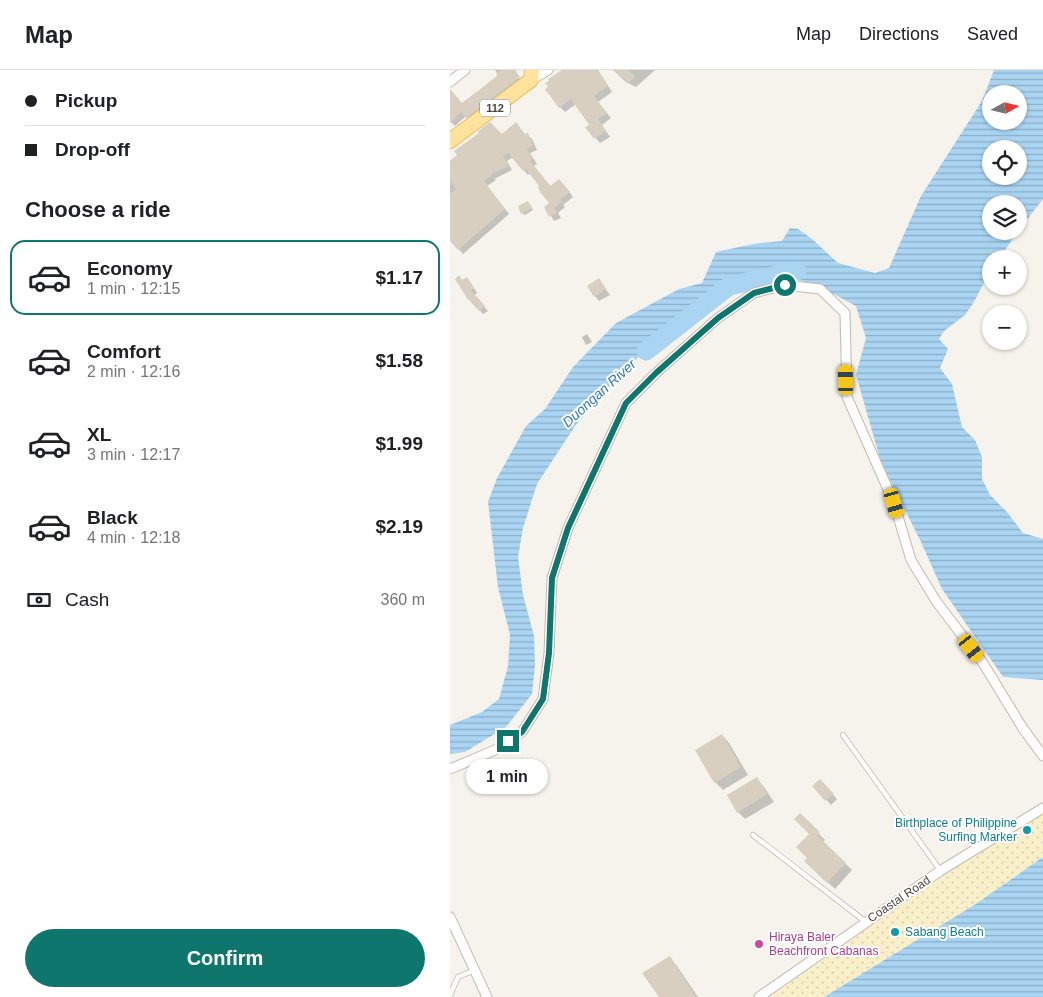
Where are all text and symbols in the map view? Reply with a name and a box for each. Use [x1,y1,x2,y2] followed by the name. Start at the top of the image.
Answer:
[25,21,73,48] text: Map
[796,24,831,44] text: Map
[859,24,939,44] text: Directions
[967,24,1018,44] text: Saved
[982,85,1028,130] north arrow
[982,85,1027,350] map controls
[55,90,117,111] text: Pickup
[480,99,510,116] road number: 112
[55,139,130,160] text: Drop-off
[982,140,1027,185] button: locate
[982,195,1027,240] button: layers
[25,197,170,222] text: Choose a ride
[982,250,1027,295] button: +
[27,255,72,300] icon: car
[87,258,173,279] text: Economy
[375,267,423,288] text: $1.17
[774,274,796,296] route start
[87,280,180,297] text: 1 min · 12:15
[982,305,1027,350] button: −
[27,338,72,383] icon: car
[87,341,161,362] text: Comfort
[375,350,423,371] text: $1.58
[559,355,640,430] water label: Duongan River
[87,363,180,380] text: 2 min · 12:16
[838,365,853,395] car
[27,421,72,466] icon: car
[87,424,111,445] text: XL
[375,433,423,454] text: $1.99
[87,446,180,463] text: 3 min · 12:17
[882,487,905,519] car
[27,504,72,549] icon: car
[87,507,138,528] text: Black
[375,516,423,537] text: $2.19
[87,529,180,546] text: 4 min · 12:18
[25,586,53,614] icon: cash
[65,589,109,610] text: Cash
[381,591,425,608] text: 360 m
[955,632,986,664] car
[497,730,519,752] route end
[467,758,549,794] callout: 1 min
[486,768,528,785] text: 1 min
[895,816,1017,844] place label: Birthplace of Philippine Surfing Marker
[1021,824,1033,836] marker: Birthplace of Philippine Surfing Marker
[865,873,933,925] street label: Coastal Road
[905,925,984,939] place label: Sabang Beach
[889,926,901,938] marker: Sabang Beach
[25,929,425,987] button: Confirm
[769,930,878,958] place label: Hiraya Baler Beachfront Cabanas
[753,938,765,950] marker: Hiraya Baler Beachfront Cabanas

